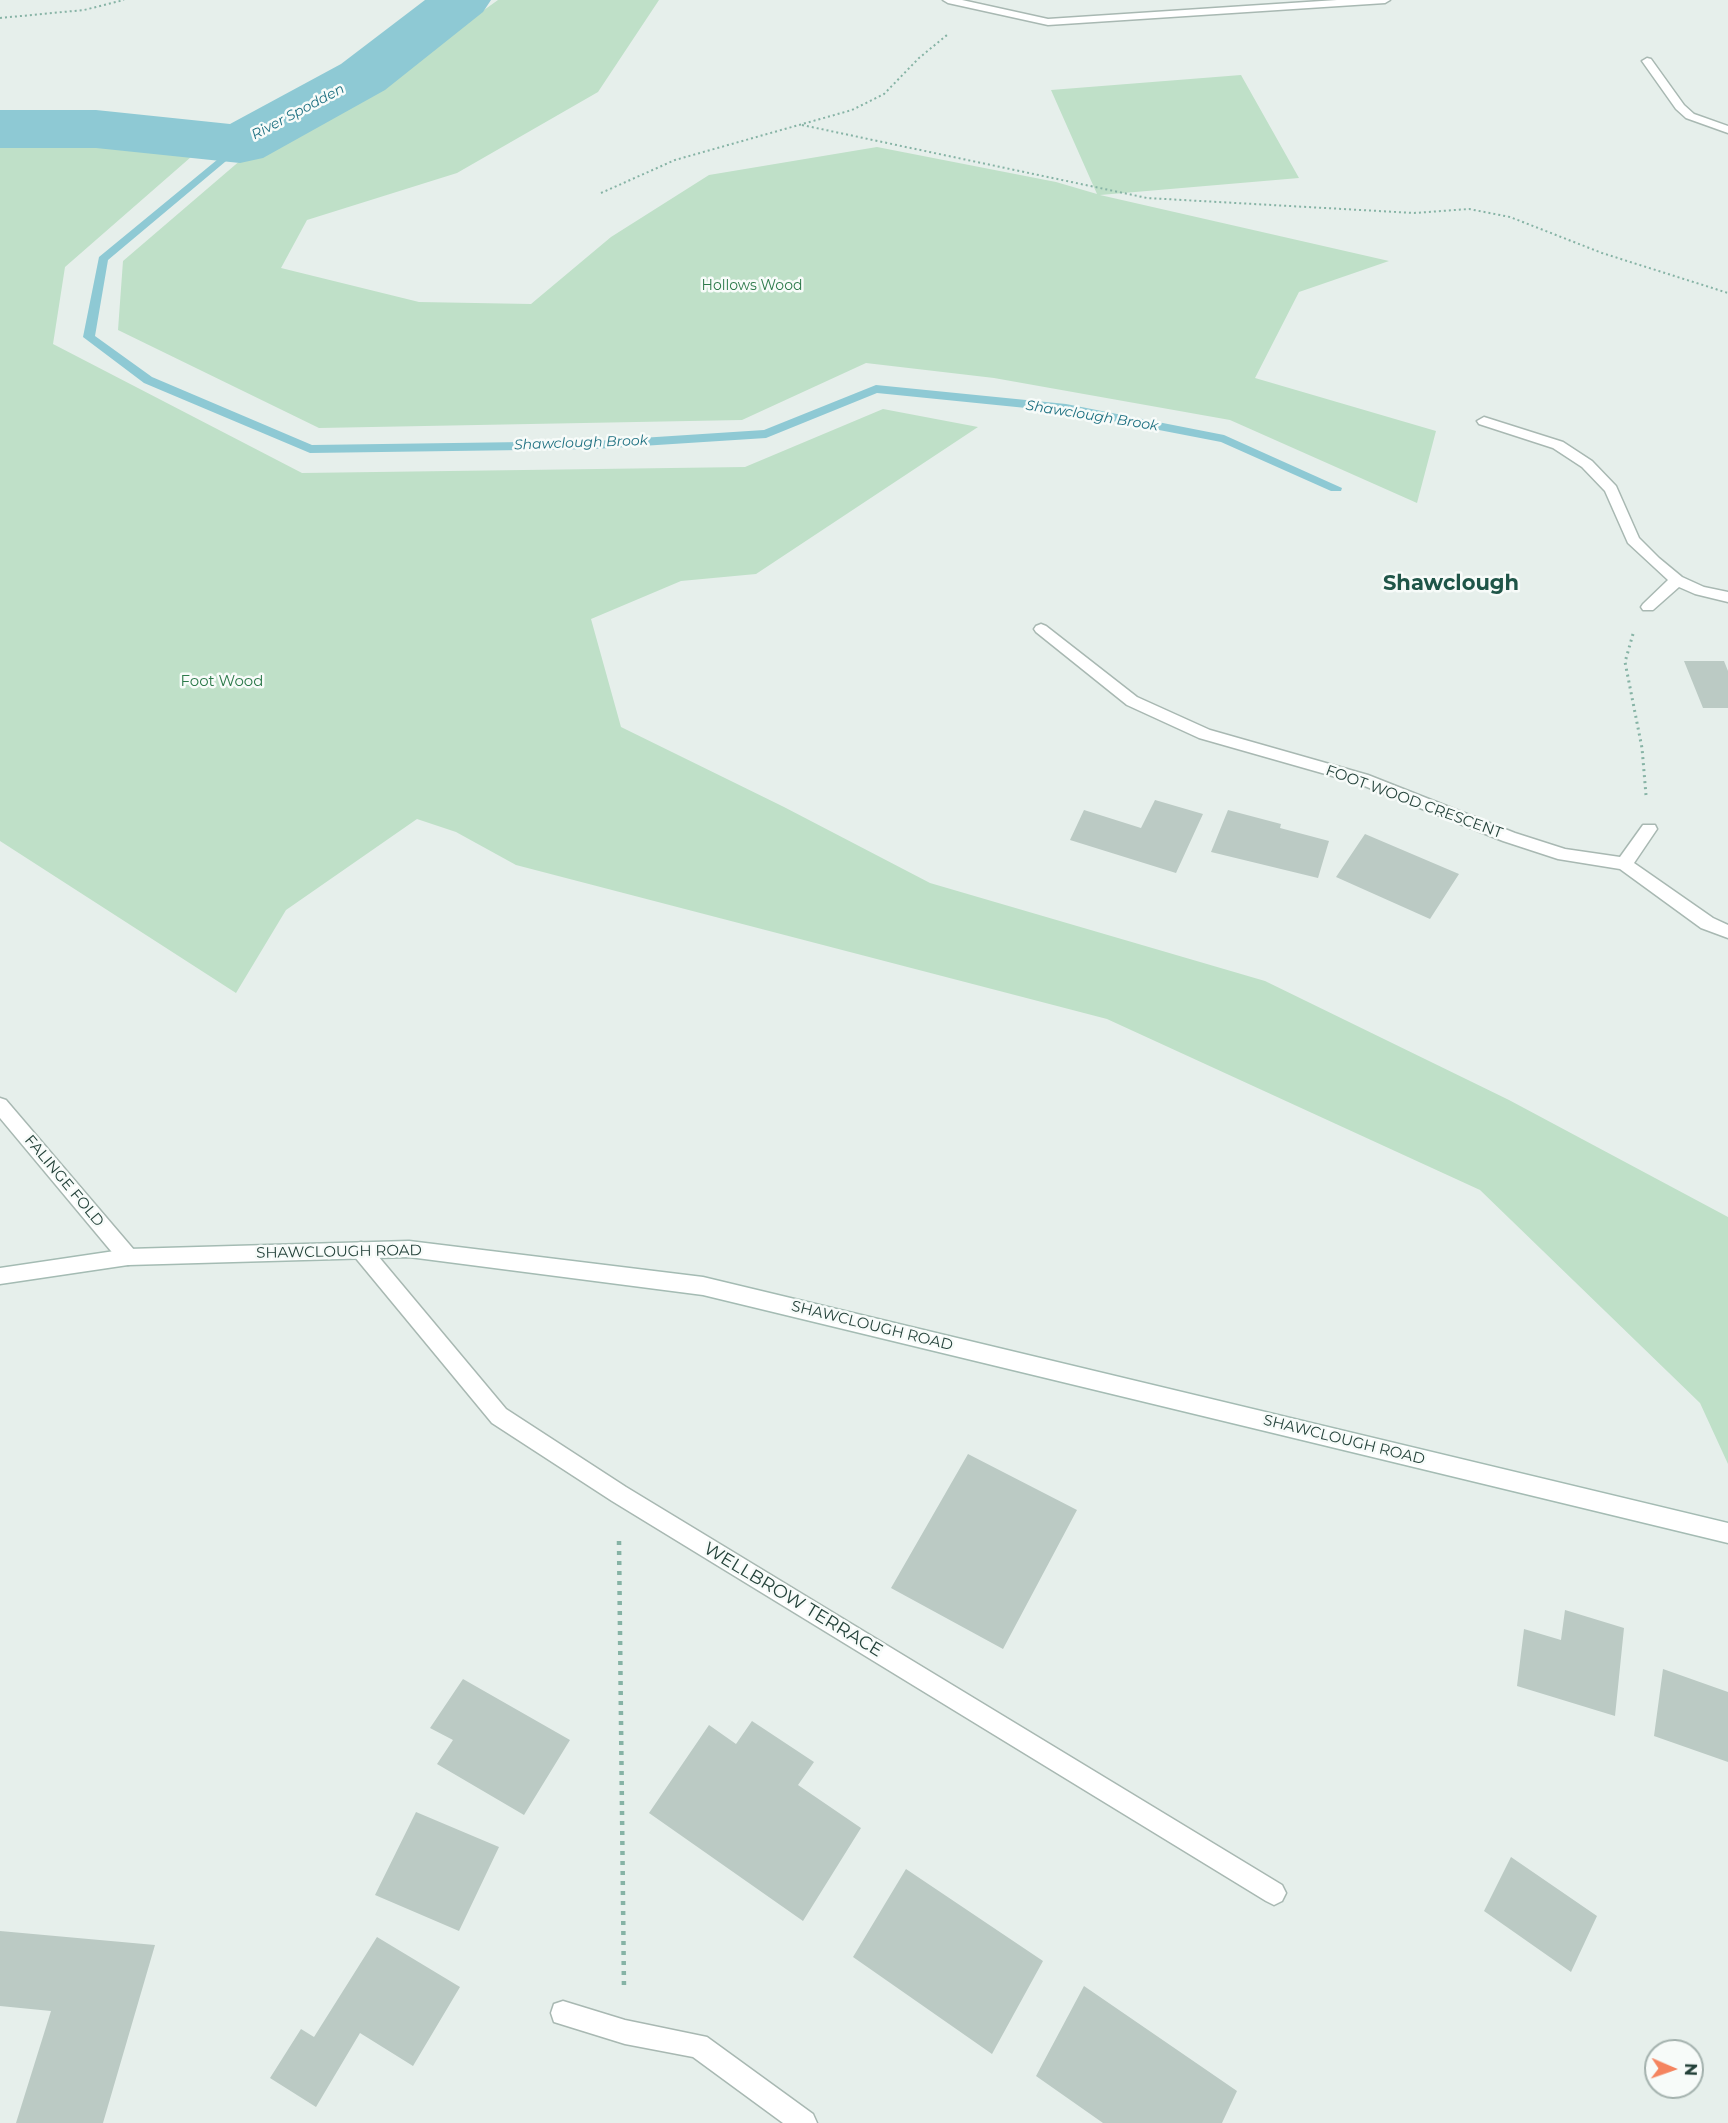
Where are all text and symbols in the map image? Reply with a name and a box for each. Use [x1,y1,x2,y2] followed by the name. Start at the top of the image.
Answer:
[249,80,347,144] water label: River Spodden
[702,278,802,294] park label: Hollows Wood
[1025,397,1159,435] water label: Shawclough Brook
[514,432,648,454] water label: Shawclough Brook
[1383,571,1519,597] district label: Shawclough
[181,673,263,691] park label: Foot Wood
[1323,762,1505,842] street label: FOOT WOOD CRESCENT
[20,1132,108,1230] street label: FALINGE FOLD
[256,1242,422,1262] street label: SHAWCLOUGH ROAD
[789,1297,955,1355] street label: SHAWCLOUGH ROAD
[1261,1411,1427,1469] street label: SHAWCLOUGH ROAD
[700,1538,886,1662] street label: WELLBROW TERRACE
[1644,2039,1704,2099] north arrow
[1681,2063,1700,2076] text: N

